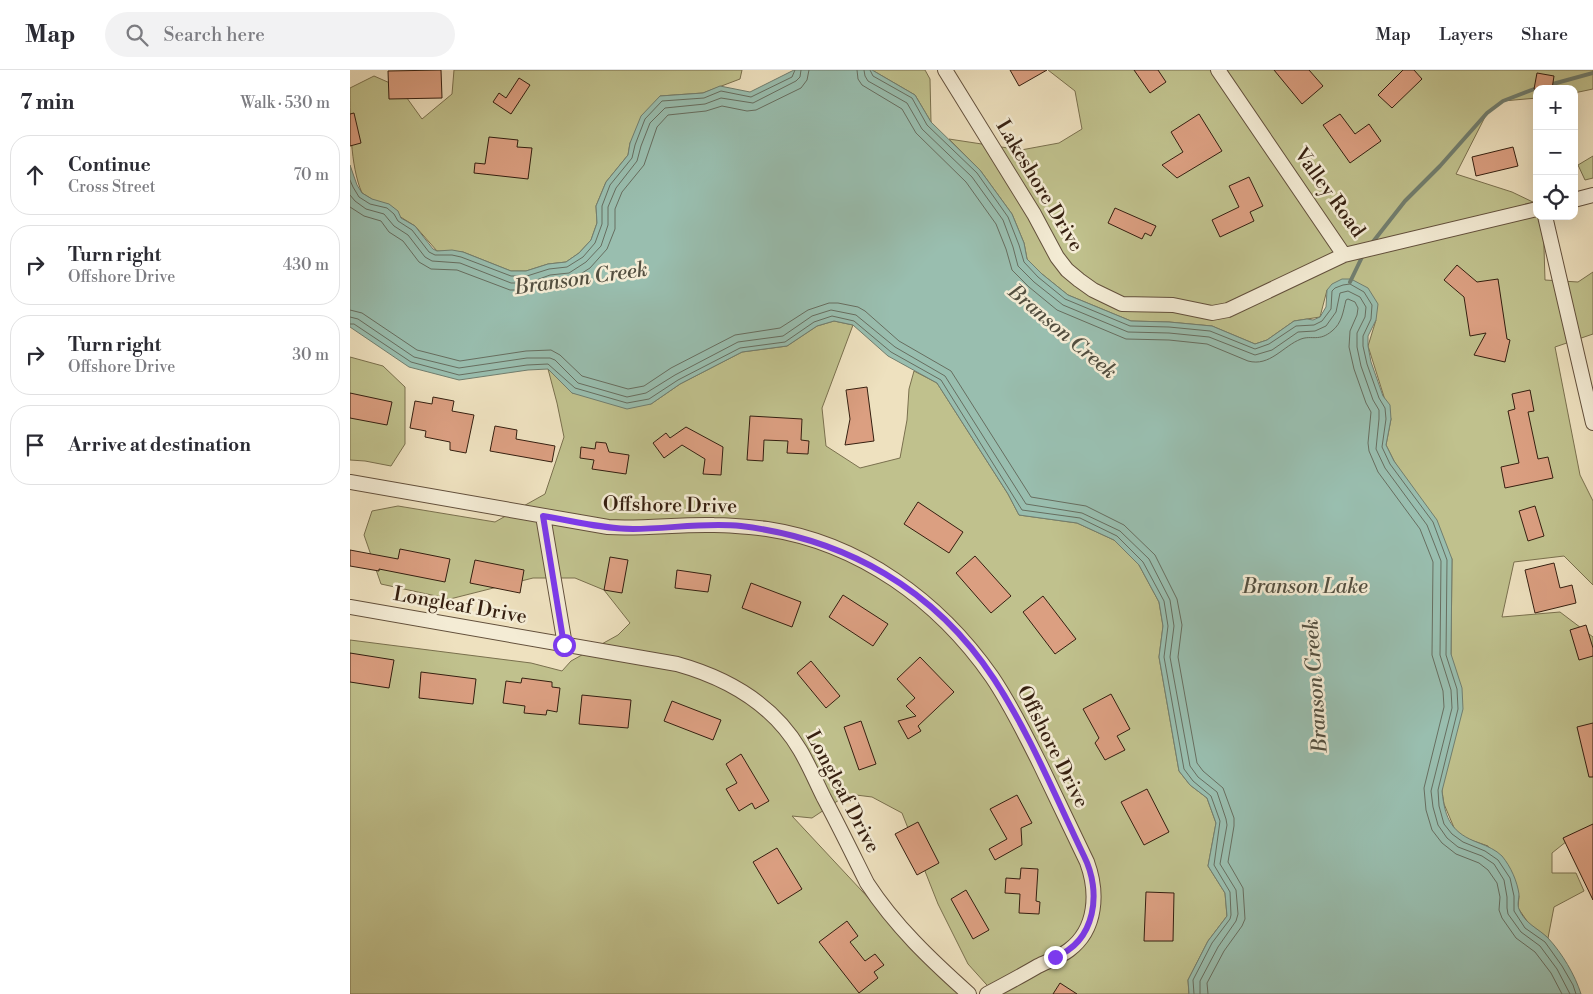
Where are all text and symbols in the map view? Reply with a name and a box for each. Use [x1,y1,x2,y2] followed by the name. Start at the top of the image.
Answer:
[105,12,455,57] search box
[25,20,75,50] text: Map
[123,21,151,49] icon: search
[163,23,265,47] text: Search here
[1376,23,1411,46] text: Map
[1439,23,1493,46] text: Layers
[1521,23,1568,46] text: Share
[1533,85,1578,220] map controls
[1533,85,1578,130] button: +
[20,90,74,116] text: 7 min
[241,93,330,113] text: Walk · 530 m
[990,116,1088,256] street label: Lakeshore Drive
[1533,130,1578,175] button: −
[1287,142,1370,243] street label: Valley Road
[68,153,151,177] text: Continue
[21,161,49,189] icon: ahead
[293,165,329,185] text: 70 m
[1533,175,1578,220] button: locate
[68,177,155,197] text: Cross Street
[68,243,161,267] text: Turn right
[21,251,49,279] icon: right
[283,255,329,275] text: 430 m
[512,257,649,301] water label: Branson Creek
[68,267,175,287] text: Offshore Drive
[1001,278,1122,385] water label: Branson Creek
[68,333,161,357] text: Turn right
[21,341,49,369] icon: right
[292,345,329,365] text: 30 m
[68,357,175,377] text: Offshore Drive
[21,431,49,459] icon: arrive
[68,433,251,457] text: Arrive at destination
[603,492,737,520] street label: Offshore Drive
[1241,574,1368,600] water label: Branson Lake
[391,582,529,630] street label: Longleaf Drive
[1298,618,1334,755] water label: Branson Creek
[553,634,576,657] route start
[1010,682,1094,812] street label: Offshore Drive
[799,726,885,858] street label: Longleaf Drive
[1044,946,1067,969] route end

